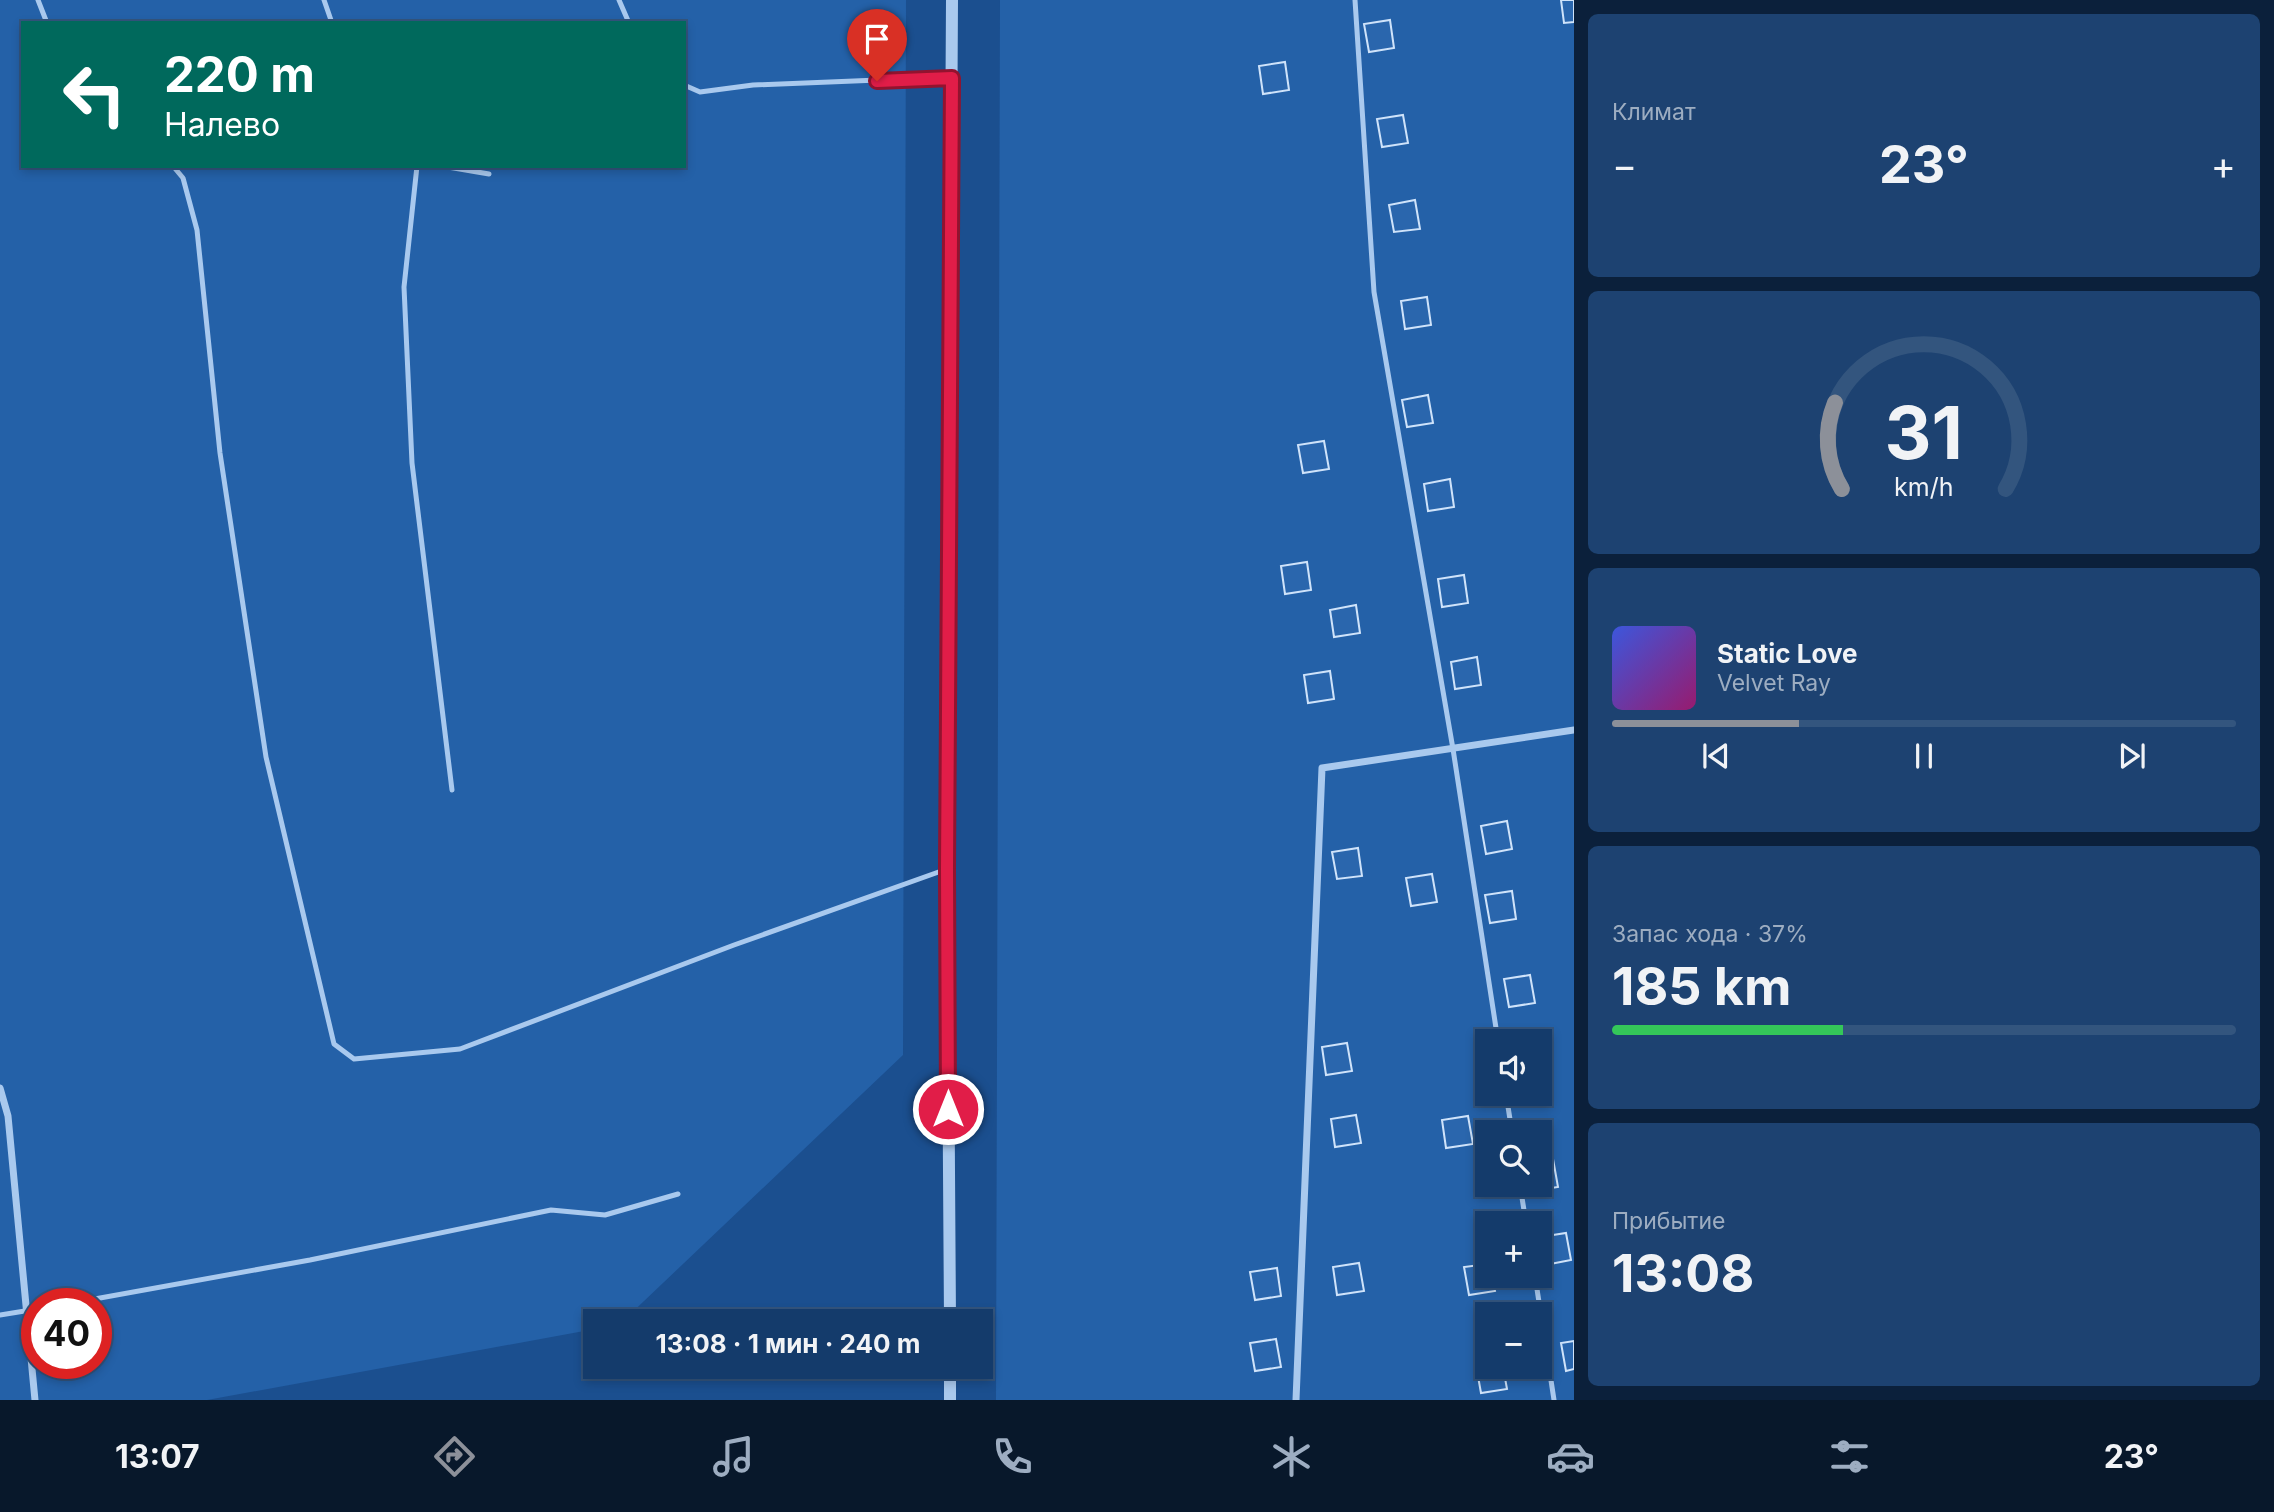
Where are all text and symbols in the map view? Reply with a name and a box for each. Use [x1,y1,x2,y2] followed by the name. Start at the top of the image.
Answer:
[847,9,907,81] pin
[858,20,896,58] icon: arrive
[164,45,315,104] text: 220 m
[49,49,140,140] icon: left
[1612,98,1696,126] text: Климат
[164,105,280,144] text: Налево
[1879,133,1969,196] text: 23°
[1612,142,1637,188] text: −
[2211,142,2236,188] text: +
[1885,388,1963,477] text: 31
[1894,472,1954,502] text: km/h
[1717,638,1858,669] text: Static Love
[1717,669,1831,697] text: Velvet Ray
[1697,737,1735,775] icon: previous
[1905,737,1943,775] icon: pause
[2113,737,2151,775] icon: next
[1612,920,1808,948] text: Запас хода · 37%
[1612,955,1791,1018] text: 185 km
[1475,1029,1552,1379] map controls
[1475,1029,1552,1106] button: sound
[911,1072,985,1146] position arrow
[1475,1120,1552,1197] button: search
[1612,1207,1725,1235] text: Прибытие
[1475,1211,1552,1288] button: +
[1612,1242,1754,1305] text: 13:08
[21,1288,112,1379] speed limit sign: 40
[1475,1302,1552,1379] button: −
[656,1328,920,1359] text: 13:08 · 1 мин · 240 m
[430,1432,479,1481] icon: directions
[709,1432,758,1481] icon: music
[988,1432,1037,1481] icon: phone
[1267,1432,1316,1481] icon: climate
[1546,1432,1595,1481] icon: car
[1825,1432,1874,1481] icon: filters
[115,1437,200,1476] text: 13:07
[2104,1437,2159,1476] text: 23°

